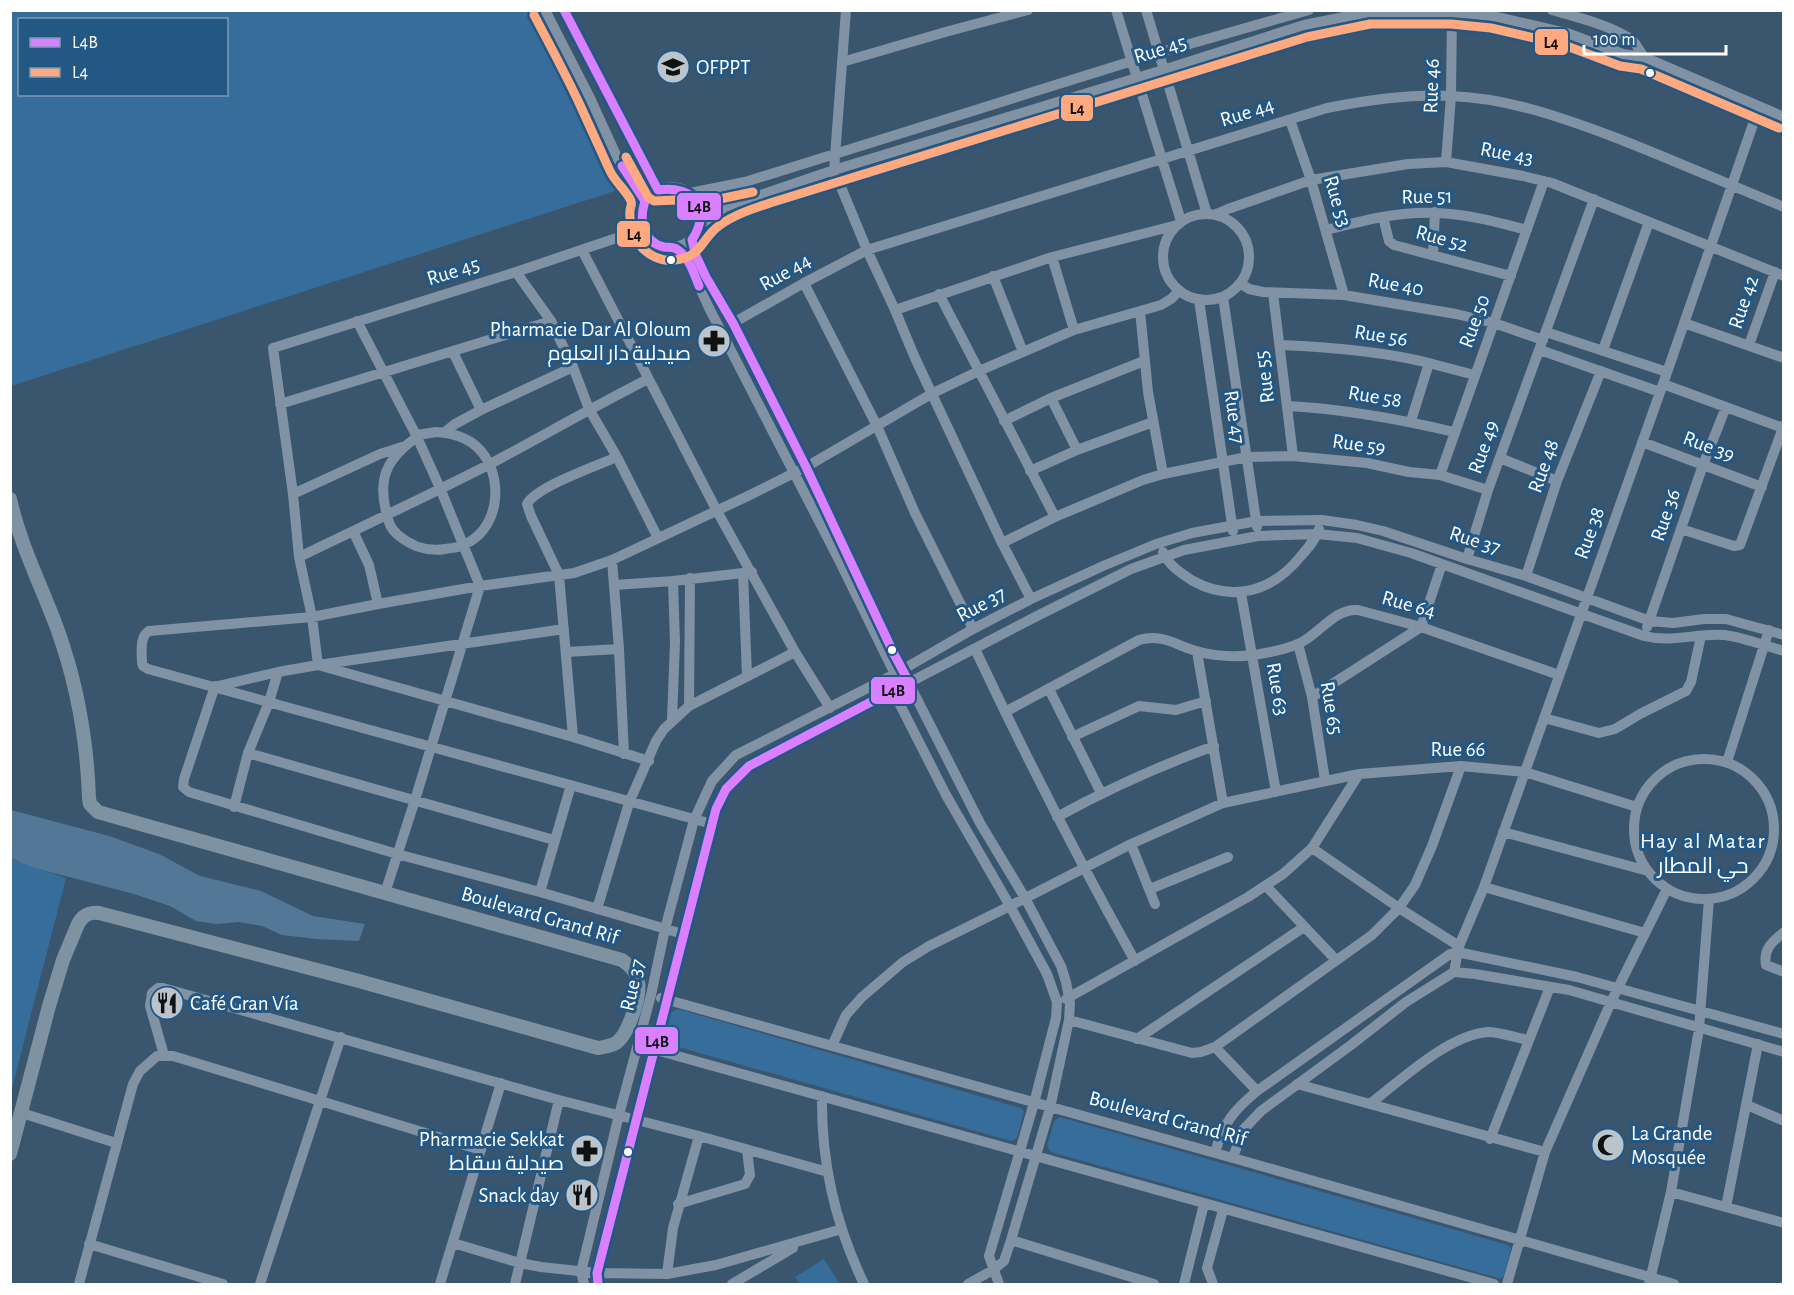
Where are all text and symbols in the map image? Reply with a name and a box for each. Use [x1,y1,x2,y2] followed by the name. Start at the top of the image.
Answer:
[18,18,228,96] legend
[1584,18,1726,56] scale bar
[1534,28,1569,56] line badge: L4
[1593,31,1636,49] text: 100 m
[1131,32,1189,67] street label: Rue 45
[72,34,98,52] text: L4B
[1544,35,1558,51] text: L4
[655,49,691,85] school or university icon: OFPPT
[696,57,751,78] place label: OFPPT
[1420,58,1443,114] street label: Rue 46
[72,64,88,82] text: L4
[1644,67,1656,79] unlabelled marker
[1060,94,1094,122] line badge: L4
[1218,94,1277,131] street label: Rue 44
[1070,101,1084,117] text: L4
[1478,138,1535,169] street label: Rue 43
[1320,173,1355,229] street label: Rue 53
[1401,186,1453,207] street label: Rue 51
[676,192,722,221] line badge: L4B
[687,199,711,215] text: L4B
[616,220,651,248] line badge: L4
[1413,221,1470,256] street label: Rue 52
[627,227,641,243] text: L4
[756,250,815,295] street label: Rue 44
[424,254,482,289] street label: Rue 45
[665,254,677,266] unlabelled marker
[1366,269,1425,300] street label: Rue 40
[1725,273,1762,331] street label: Rue 42
[1455,292,1494,351] street label: Rue 50
[490,319,691,367] place label: Pharmacie Dar Al Oloum صيدلية دار العلوم
[1353,321,1409,350] street label: Rue 56
[696,323,732,359] pharmacy icon: Pharmacie Dar Al Oloum صيدلية دار العلوم
[1251,350,1278,404] street label: Rue 55
[1347,382,1403,411] street label: Rue 58
[1220,389,1249,445] street label: Rue 47
[1464,418,1503,477] street label: Rue 49
[1680,427,1738,466] street label: Rue 39
[1331,430,1387,459] street label: Rue 59
[1524,437,1563,496] street label: Rue 48
[1647,486,1684,544] street label: Rue 36
[1570,504,1609,562] street label: Rue 38
[1447,522,1503,559] street label: Rue 37
[953,583,1010,626] street label: Rue 37
[1380,587,1438,622] street label: Rue 64
[886,644,898,656] unlabelled marker
[1263,661,1293,717] street label: Rue 63
[870,676,916,705] line badge: L4B
[1317,680,1347,736] street label: Rue 65
[881,683,905,699] text: L4B
[1431,739,1485,760] street label: Rue 66
[1640,830,1766,882] district label: Hay al Matar حي المطار
[459,883,622,948] street label: Boulevard Grand Rif
[616,957,649,1013] street label: Rue 37
[149,985,185,1021] restaurant icon: Café Gran Vía
[190,993,299,1014] place label: Café Gran Vía
[634,1026,679,1055] line badge: L4B
[645,1034,669,1050] text: L4B
[1087,1087,1251,1150] street label: Boulevard Grand Rif
[1631,1123,1713,1168] place label: La Grande Mosquée
[1590,1127,1626,1163] mosque icon: La Grande Mosquée
[419,1129,564,1174] place label: Pharmacie Sekkat صيدلية سقاط
[569,1133,605,1169] pharmacy icon: Pharmacie Sekkat صيدلية سقاط
[622,1146,634,1158] unlabelled marker
[564,1177,600,1213] restaurant icon: Snack day
[478,1185,559,1206] place label: Snack day

